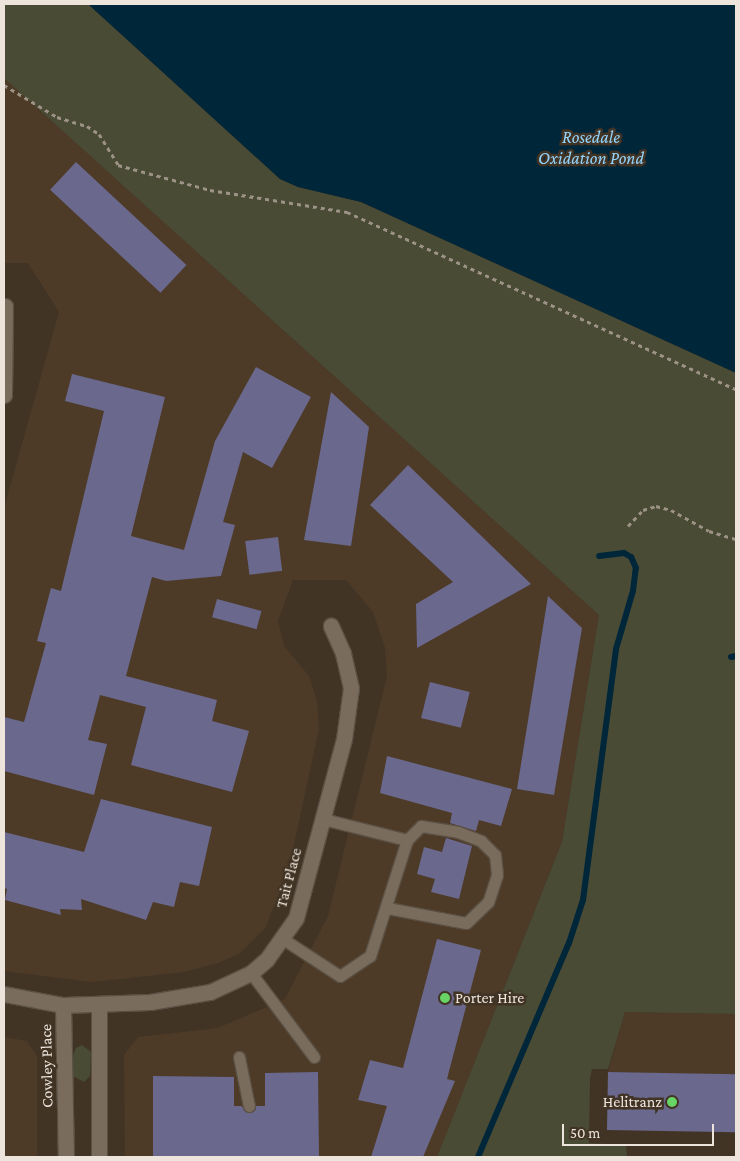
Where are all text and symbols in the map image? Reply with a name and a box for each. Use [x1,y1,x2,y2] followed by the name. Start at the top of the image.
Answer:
[538,127,644,170] water label: Rosedale Oxidation Pond
[272,846,306,910] street label: Tait Place
[455,988,524,1008] place label: Porter Hire
[439,992,451,1004] marker: Porter Hire
[37,1024,57,1108] street label: Cowley Place
[603,1092,662,1112] place label: Helitranz
[666,1096,678,1108] marker: Helitranz
[565,1114,718,1146] scale bar
[570,1125,600,1141] text: 50 m

